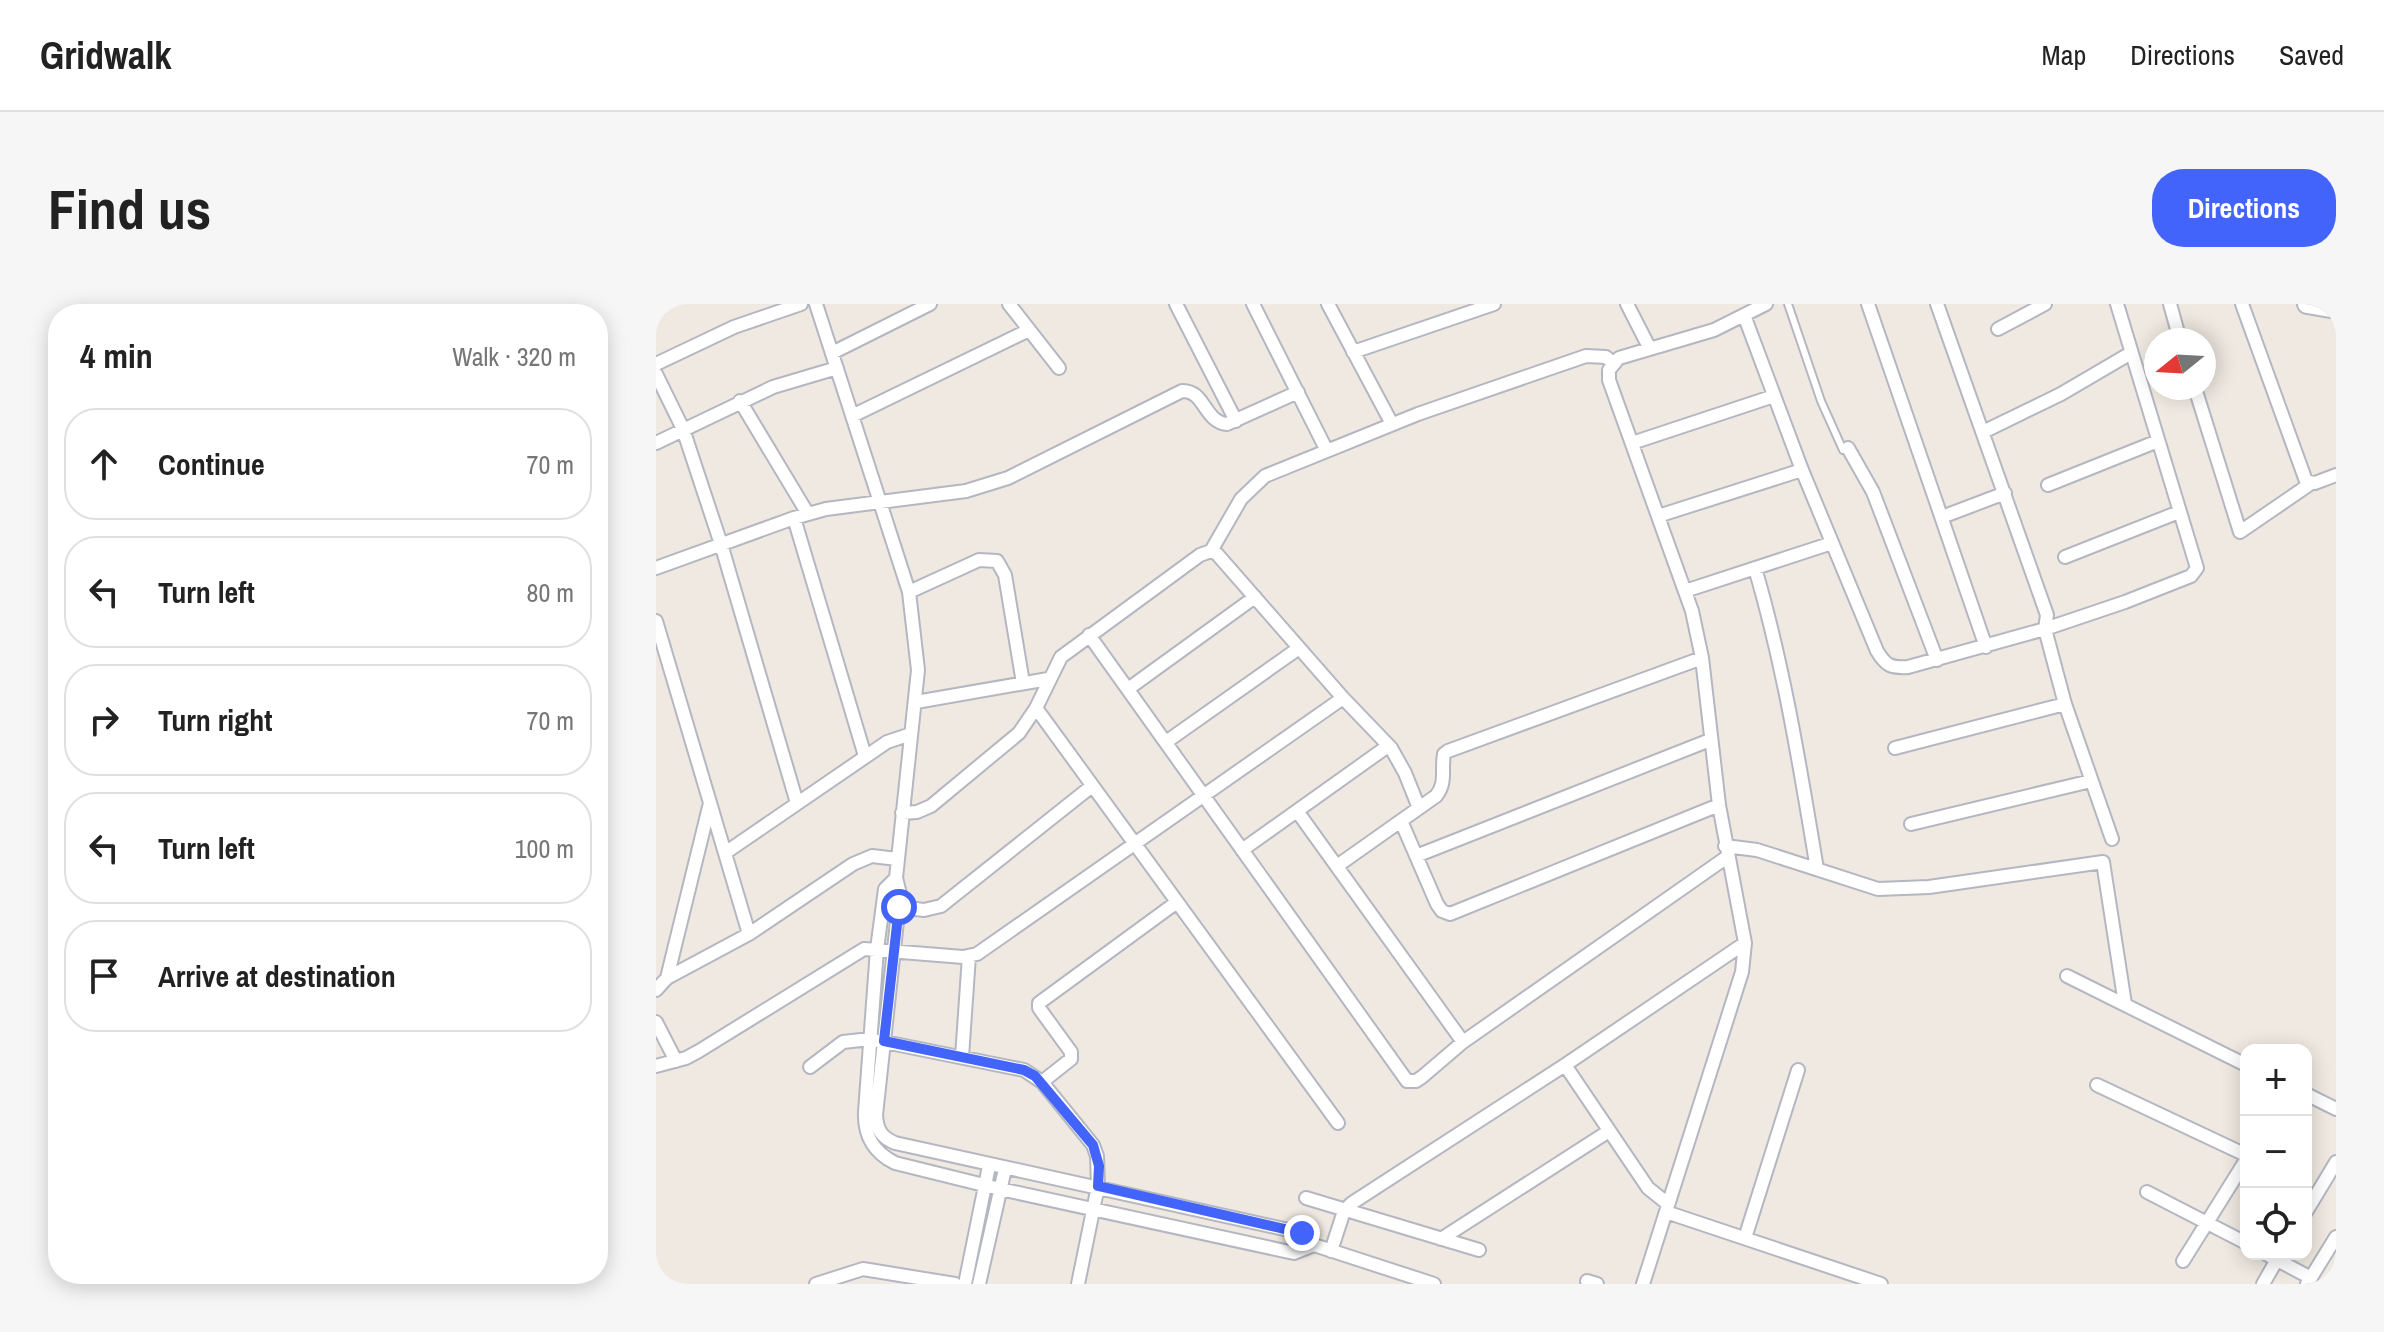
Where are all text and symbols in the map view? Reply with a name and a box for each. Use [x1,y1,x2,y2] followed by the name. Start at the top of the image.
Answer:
[40,30,172,81] text: Gridwalk
[2042,36,2086,74] text: Map
[2130,36,2235,74] text: Directions
[2279,36,2344,74] text: Saved
[2152,169,2336,247] button: Directions
[48,171,211,246] text: Find us
[2144,328,2216,400] north arrow
[80,333,153,379] text: 4 min
[452,339,576,374] text: Walk · 320 m
[82,442,126,486] icon: ahead
[158,444,265,484] text: Continue
[527,447,574,482] text: 70 m
[82,570,126,614] icon: left
[158,572,255,612] text: Turn left
[527,575,574,610] text: 80 m
[82,698,126,742] icon: right
[158,700,272,740] text: Turn right
[527,703,574,738] text: 70 m
[82,826,126,870] icon: left
[158,828,255,868] text: Turn left
[515,831,574,866] text: 100 m
[881,889,917,925] route start
[82,954,126,998] icon: arrive
[158,956,396,996] text: Arrive at destination
[2240,1044,2312,1260] map controls
[2240,1044,2312,1116] button: +
[2240,1116,2312,1188] button: −
[2240,1188,2312,1260] button: locate
[1284,1215,1320,1251] route end

